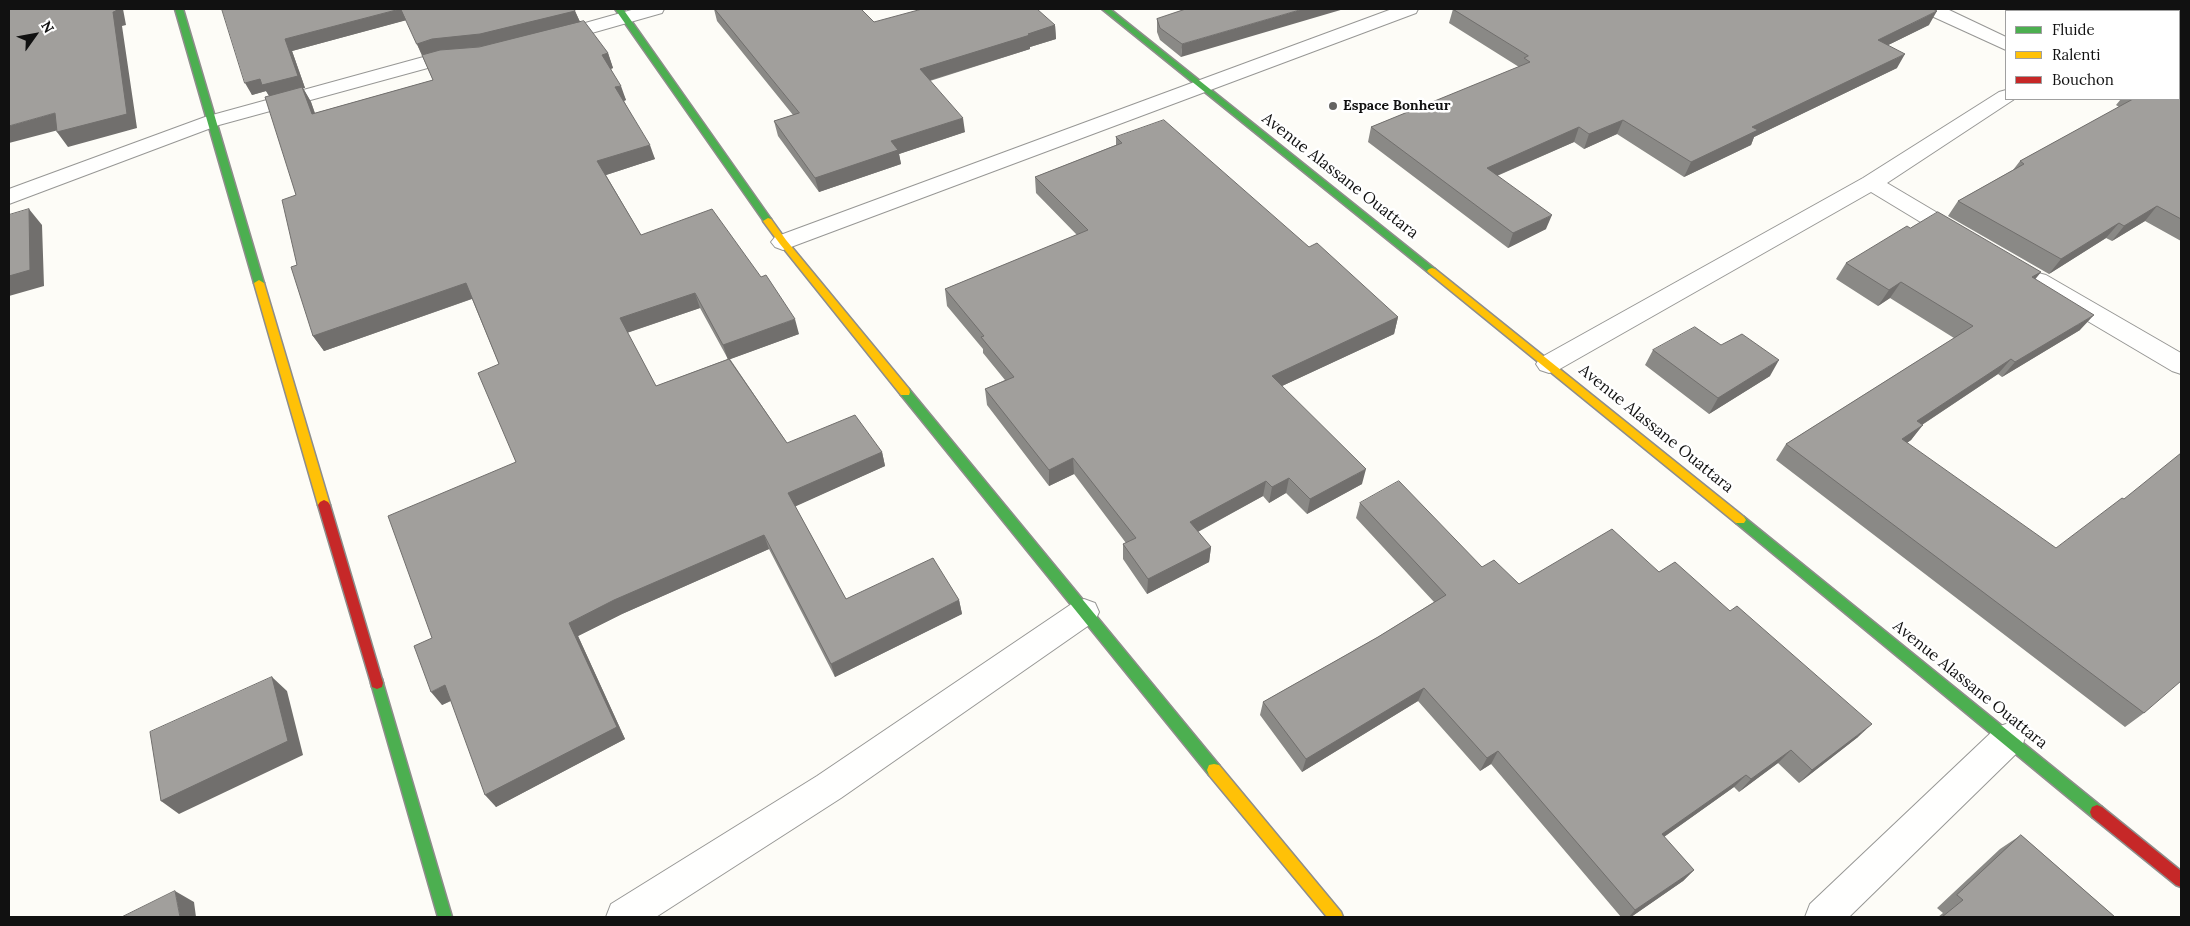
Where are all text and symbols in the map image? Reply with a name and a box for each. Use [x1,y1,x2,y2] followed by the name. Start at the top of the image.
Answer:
[10,10,60,60] north arrow
[2005,10,2180,100] legend
[37,18,58,36] text: N
[2052,20,2095,39] text: Fluide
[2052,45,2100,64] text: Ralenti
[2052,70,2114,89] text: Bouchon
[1343,98,1450,114] place label: Espace Bonheur
[1327,100,1339,112] marker: Espace Bonheur
[1258,109,1422,243] street label: Avenue Alassane Ouattara
[1575,361,1737,497] street label: Avenue Alassane Ouattara
[1889,617,2051,753] street label: Avenue Alassane Ouattara

